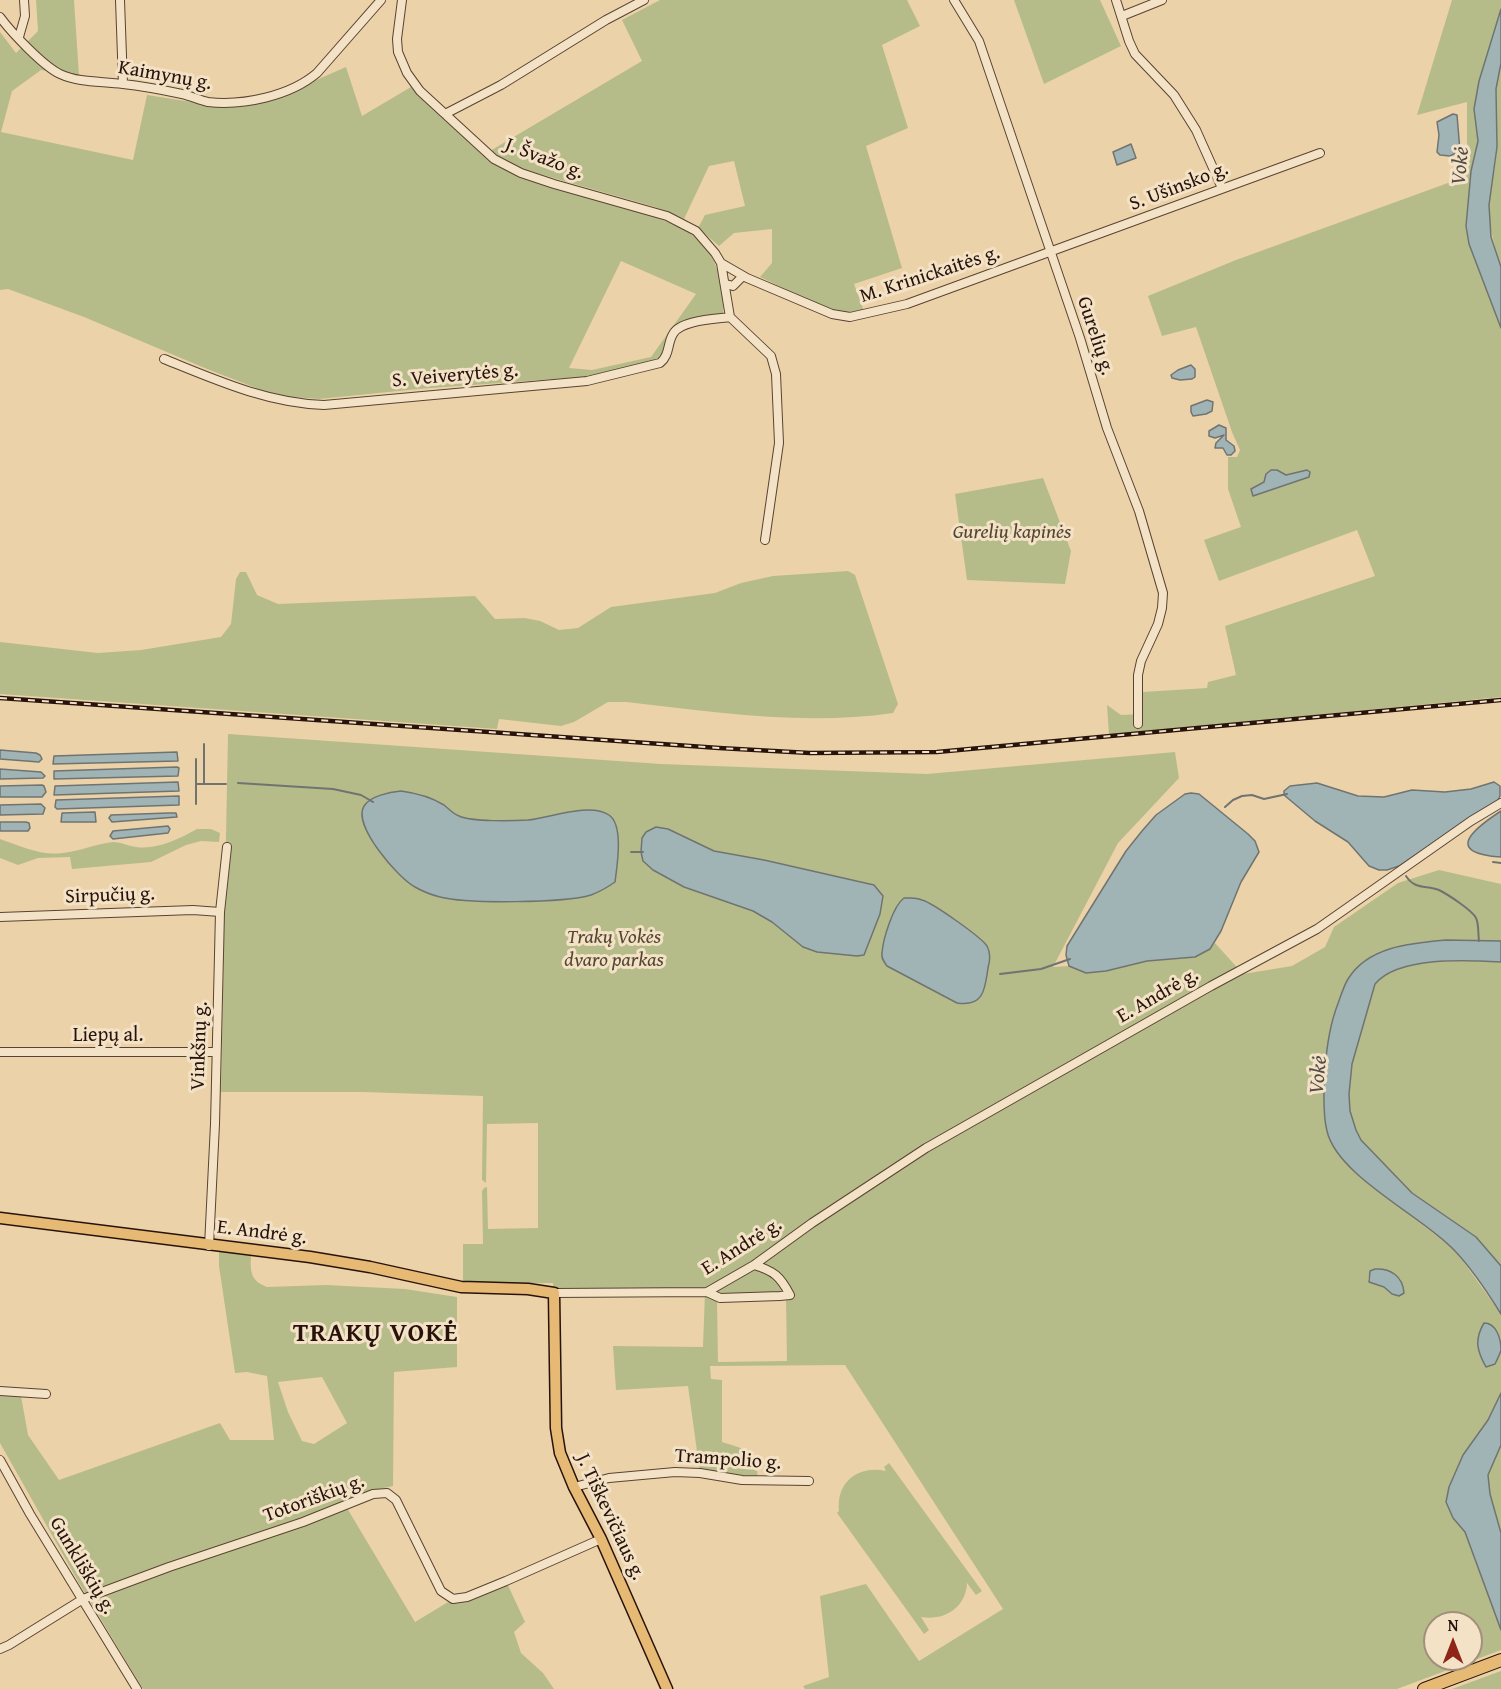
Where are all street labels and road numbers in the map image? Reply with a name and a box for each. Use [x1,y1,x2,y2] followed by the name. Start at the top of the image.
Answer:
[116,56,214,96] street label: Kaimynų g.
[501,133,587,185] street label: J. Švažo g.
[1126,157,1232,217] street label: S. Ušinsko g.
[857,241,1003,309] street label: M. Krinickaitės g.
[1071,294,1119,378] street label: Gurelių g.
[391,359,519,393] street label: S. Veiverytės g.
[65,882,155,910] street label: Sirpučių g.
[1113,963,1203,1029] street label: E. Andrė g.
[186,1001,214,1091] street label: Vinkšnų g.
[73,1024,143,1048] street label: Liepų al.
[697,1213,787,1281] street label: E. Andrė g.
[216,1216,308,1250] street label: E. Andrė g.
[674,1444,782,1476] street label: Trampolio g.
[570,1450,650,1584] street label: J. Tiškevičiaus g.
[260,1470,368,1528] street label: Totoriškių g.
[44,1513,120,1619] street label: Gunkliškių g.

